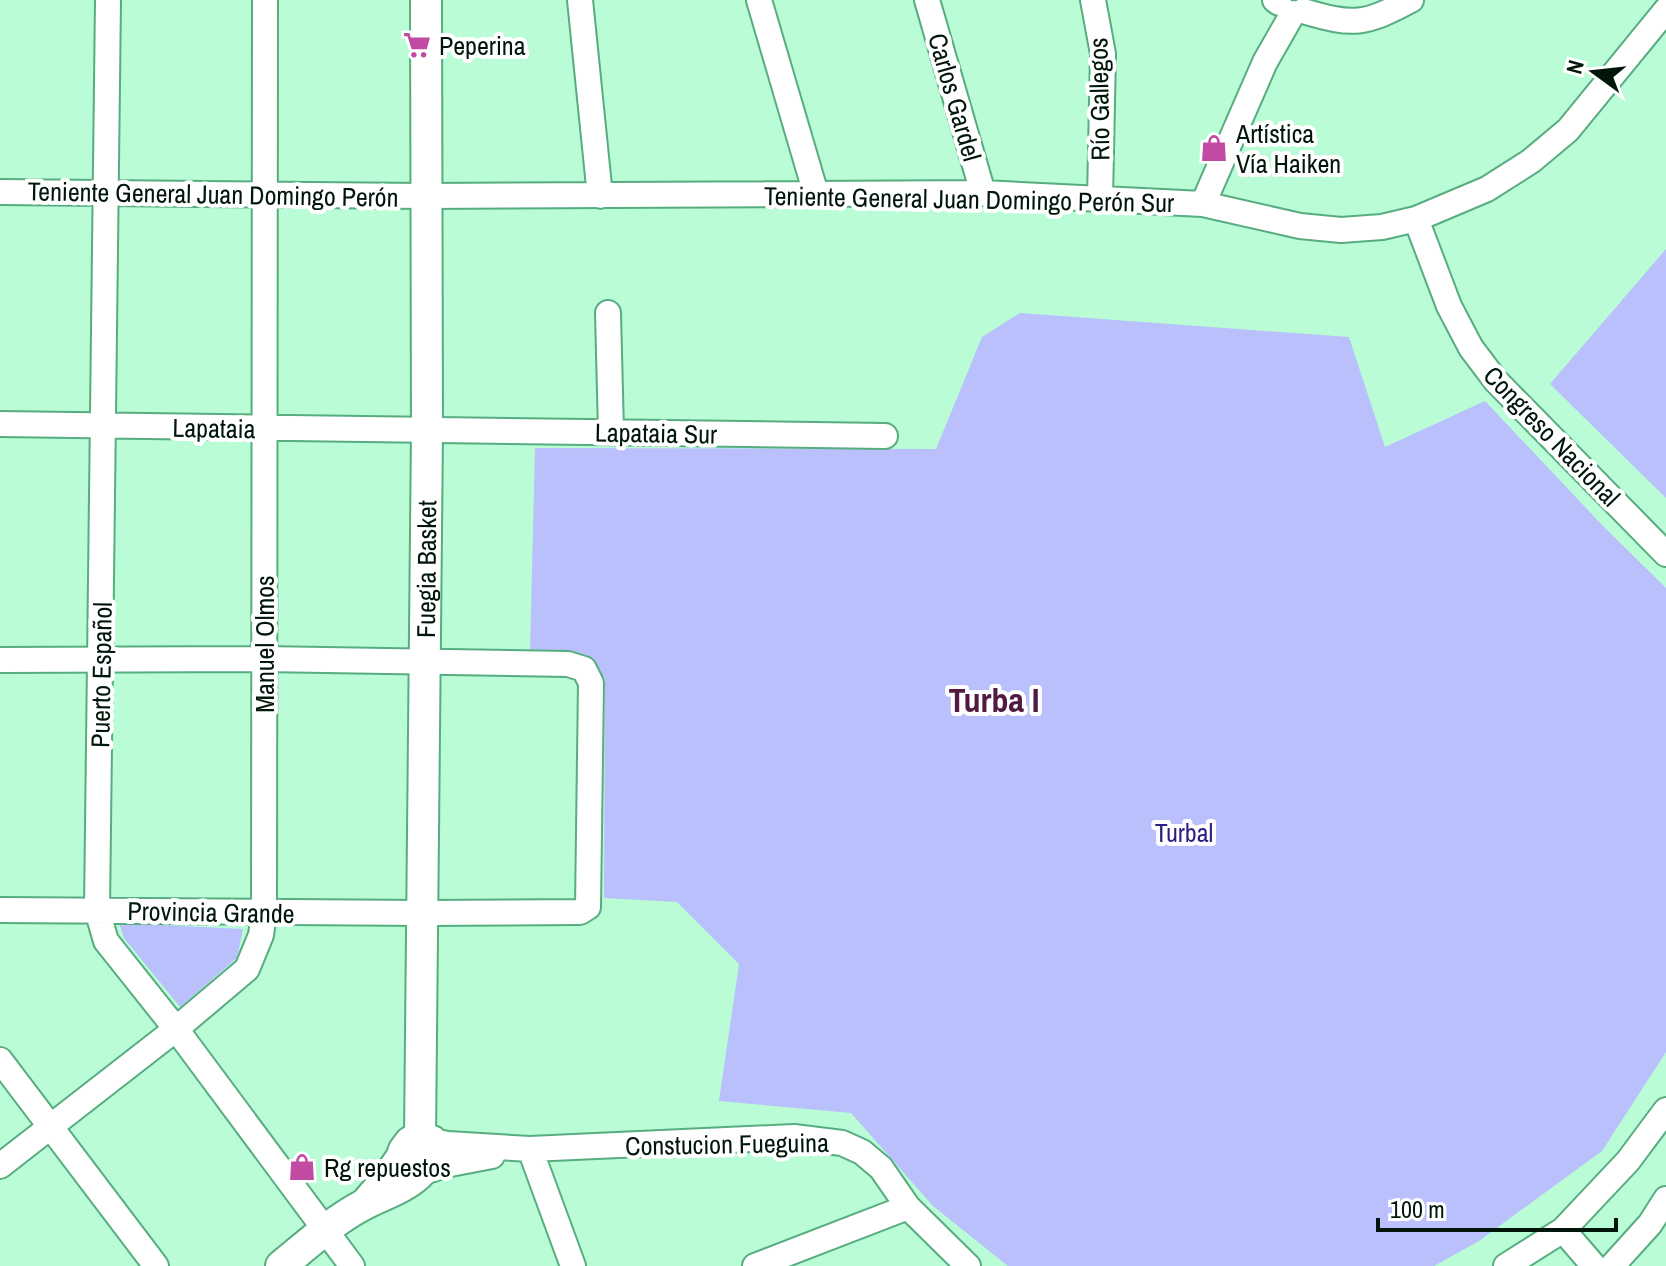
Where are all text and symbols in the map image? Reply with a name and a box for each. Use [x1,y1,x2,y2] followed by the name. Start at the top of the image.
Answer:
[439,28,526,63] place label: Peperina
[920,29,990,165] street label: Carlos Gardel
[402,30,432,60] supermarket icon: Peperina
[1554,32,1634,112] north arrow
[1080,37,1118,161] street label: Río Gallegos
[1559,57,1591,77] text: N
[1235,116,1341,181] place label: Artística Vía Haiken
[1199,133,1229,163] shop icon: Artística Vía Haiken
[27,173,399,215] street label: Teniente General Juan Domingo Perón
[764,178,1174,220] street label: Teniente General Juan Domingo Perón Sur
[1476,358,1628,514] street label: Congreso Nacional
[172,410,256,446] street label: Lapataia
[595,414,717,452] street label: Lapataia Sur
[407,500,444,638] street label: Fuegia Basket
[247,575,282,713] street label: Manuel Olmos
[82,602,120,748] street label: Puerto Español
[949,677,1039,723] district label: Turba I
[1155,815,1213,850] park label: Turbal
[127,893,295,931] street label: Provincia Grande
[625,1125,829,1163] street label: Constucion Fueguina
[324,1150,451,1185] place label: Rg repuestos
[287,1152,317,1182] shop icon: Rg repuestos
[1378,1182,1616,1232] scale bar
[1390,1193,1445,1225] text: 100 m

